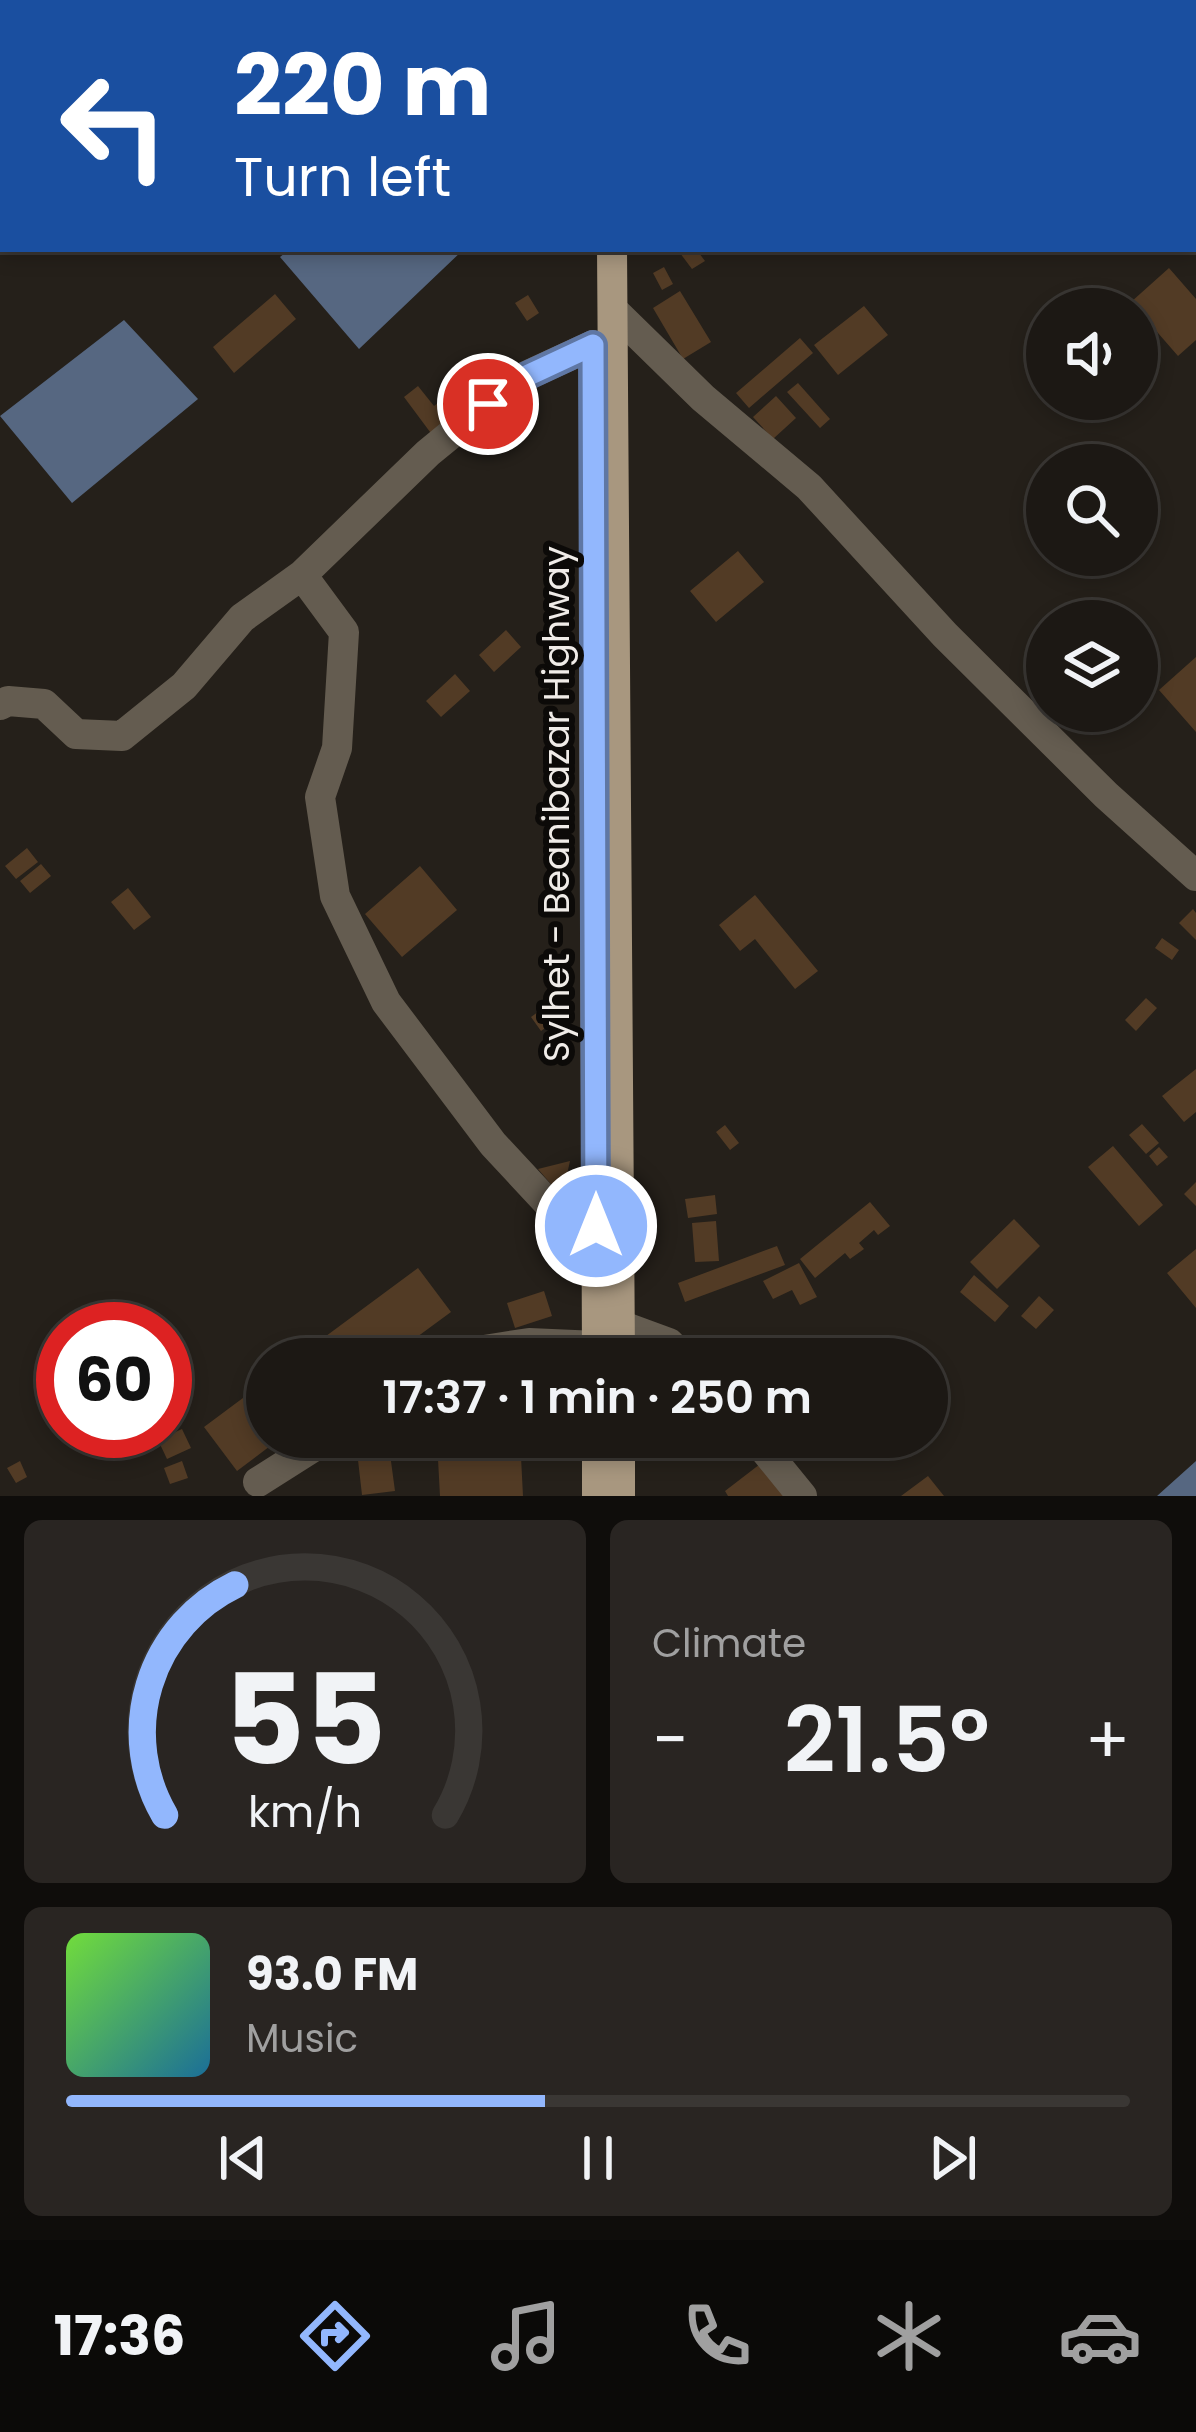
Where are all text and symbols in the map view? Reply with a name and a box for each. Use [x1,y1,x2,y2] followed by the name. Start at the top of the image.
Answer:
[234,27,491,144] text: 220 m
[36,48,192,204] icon: left
[234,139,451,215] text: Turn left
[1026,288,1158,732] map controls
[1026,288,1158,420] button: sound
[437,353,539,455] pin
[455,371,521,437] icon: arrive
[1026,444,1158,576] button: search
[531,546,582,1062] street label: Sylhet - Beanibazar Highway
[1026,600,1158,732] button: layers
[533,1163,659,1289] position arrow
[36,1302,192,1458] speed limit sign: 60
[382,1366,812,1429] text: 17:37 · 1 min · 250 m
[652,1616,806,1671] text: Climate
[224,1633,386,1808] text: 55
[784,1677,989,1804] text: 21.5°
[652,1694,688,1786] text: −
[1085,1694,1130,1786] text: +
[248,1781,362,1841] text: km/h
[246,1943,418,2006] text: 93.0 FM
[246,2011,358,2066] text: Music
[210,2125,276,2191] icon: previous
[565,2125,631,2191] icon: pause
[920,2125,986,2191] icon: next
[293,2294,377,2378] icon: directions
[484,2294,568,2378] icon: music
[675,2294,759,2378] icon: phone
[867,2294,951,2378] icon: climate
[1058,2294,1142,2378] icon: car
[54,2298,185,2374] text: 17:36

